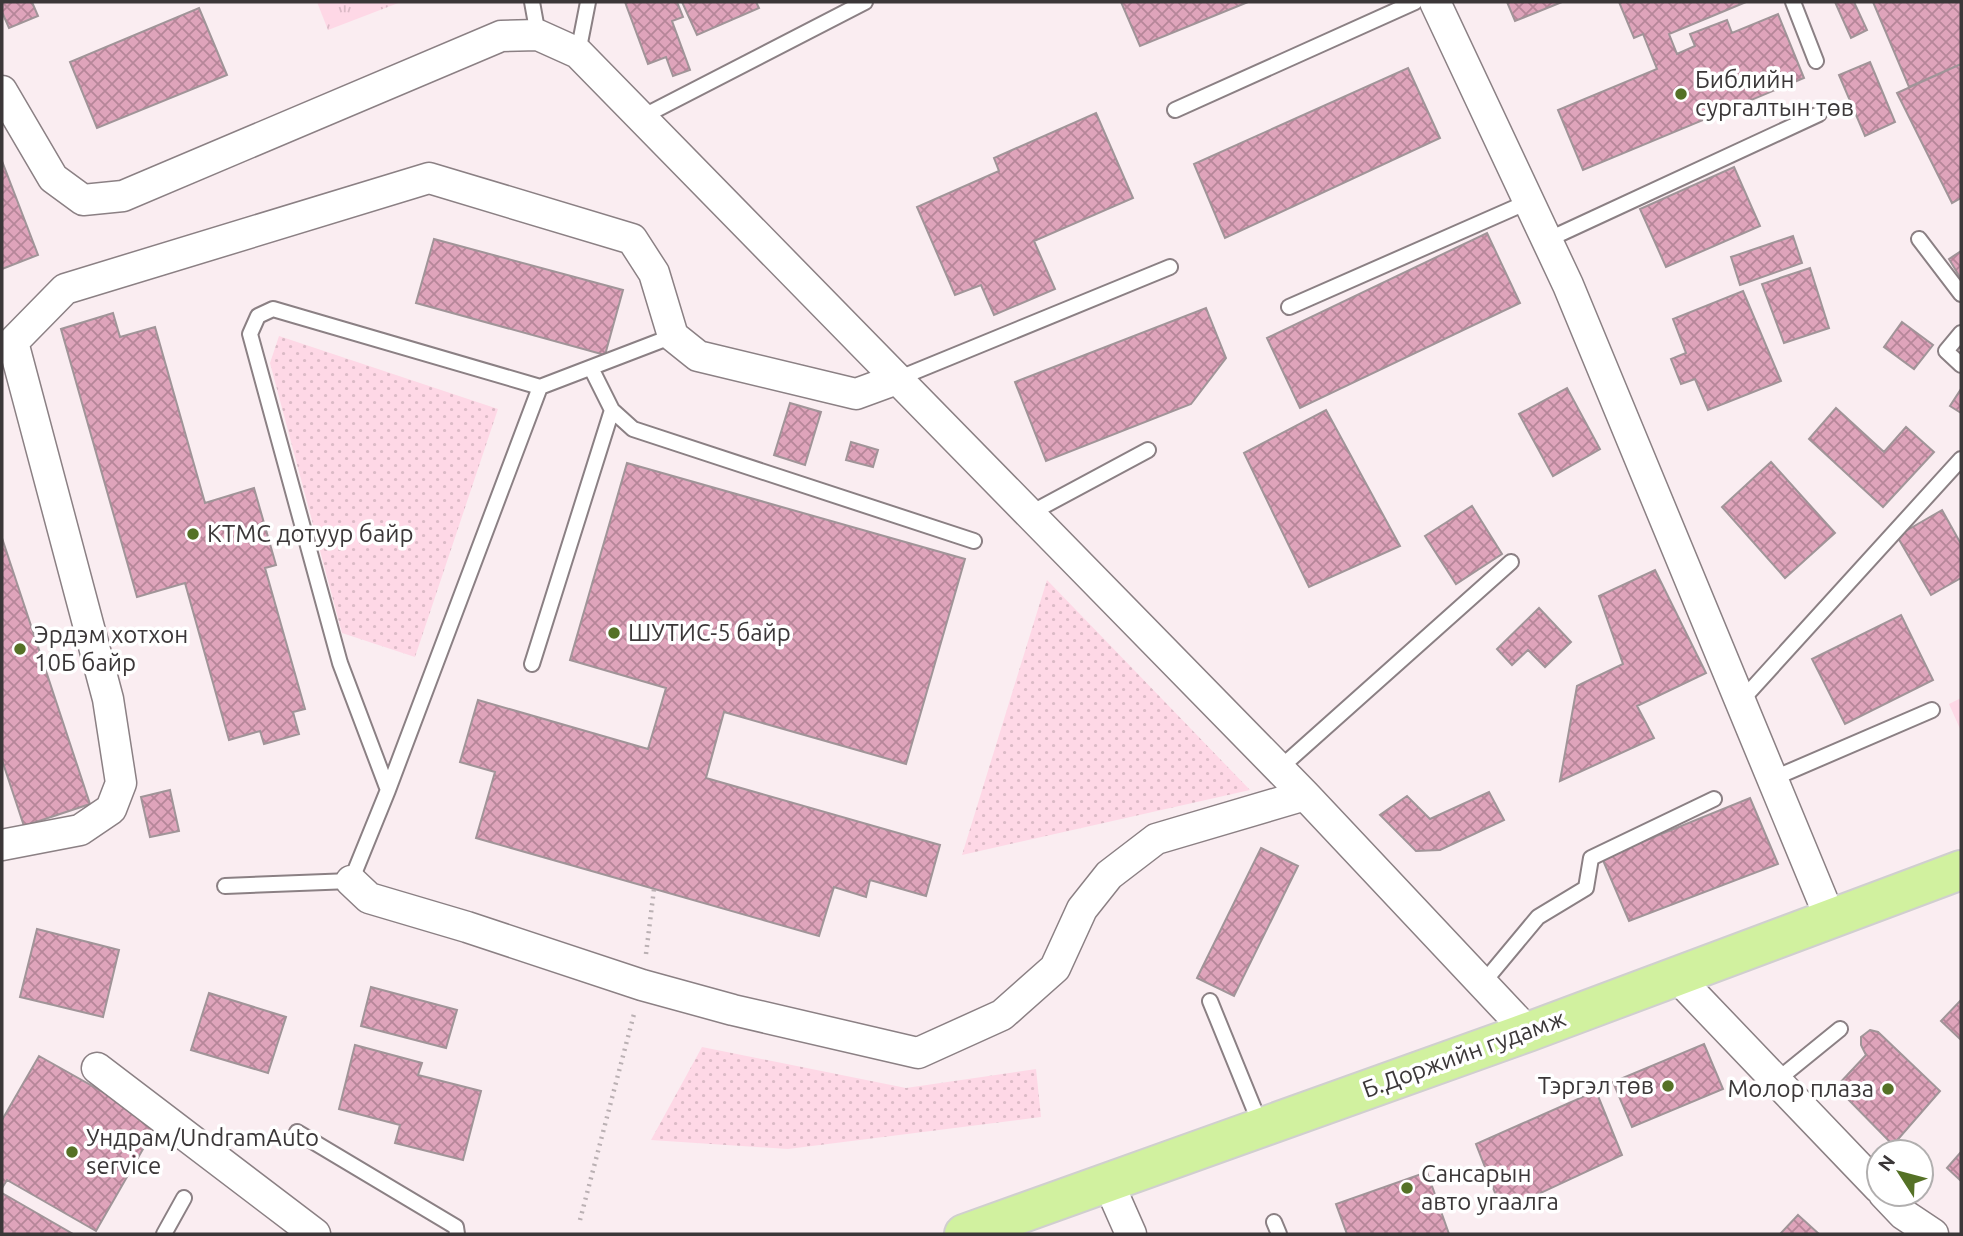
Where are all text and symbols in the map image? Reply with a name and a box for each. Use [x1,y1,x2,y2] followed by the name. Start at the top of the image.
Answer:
[1695,66,1854,121] place label: Библийн сургалтын төв
[1673,86,1689,102] marker: Библийн сургалтын төв
[207,520,413,547] place label: KTMC дотуур байр
[185,526,201,542] marker: KTMC дотуур байр
[628,619,791,646] place label: ШУТИС-5 байр
[34,621,188,676] place label: Эрдэм хотхон 10Б байр
[606,625,622,641] marker: ШУТИС-5 байр
[12,641,28,657] marker: Эрдэм хотхон 10Б байр
[1359,1004,1569,1103] street label: Б.Доржийн гудамж
[1538,1072,1654,1099] place label: Тэргэл төв
[1728,1075,1874,1102] place label: Молор плаза
[1660,1078,1676,1094] marker: Тэргэл төв
[1880,1081,1896,1097] marker: Молор плаза
[86,1124,319,1179] place label: Ундрам/UndramAuto service
[1865,1138,1935,1208] north arrow
[64,1144,80,1160] marker: Ундрам/UndramAuto service
[1873,1151,1899,1175] text: N
[1421,1160,1559,1215] place label: Cансарын авто угаалга
[1399,1180,1415,1196] marker: Cансарын авто угаалга

